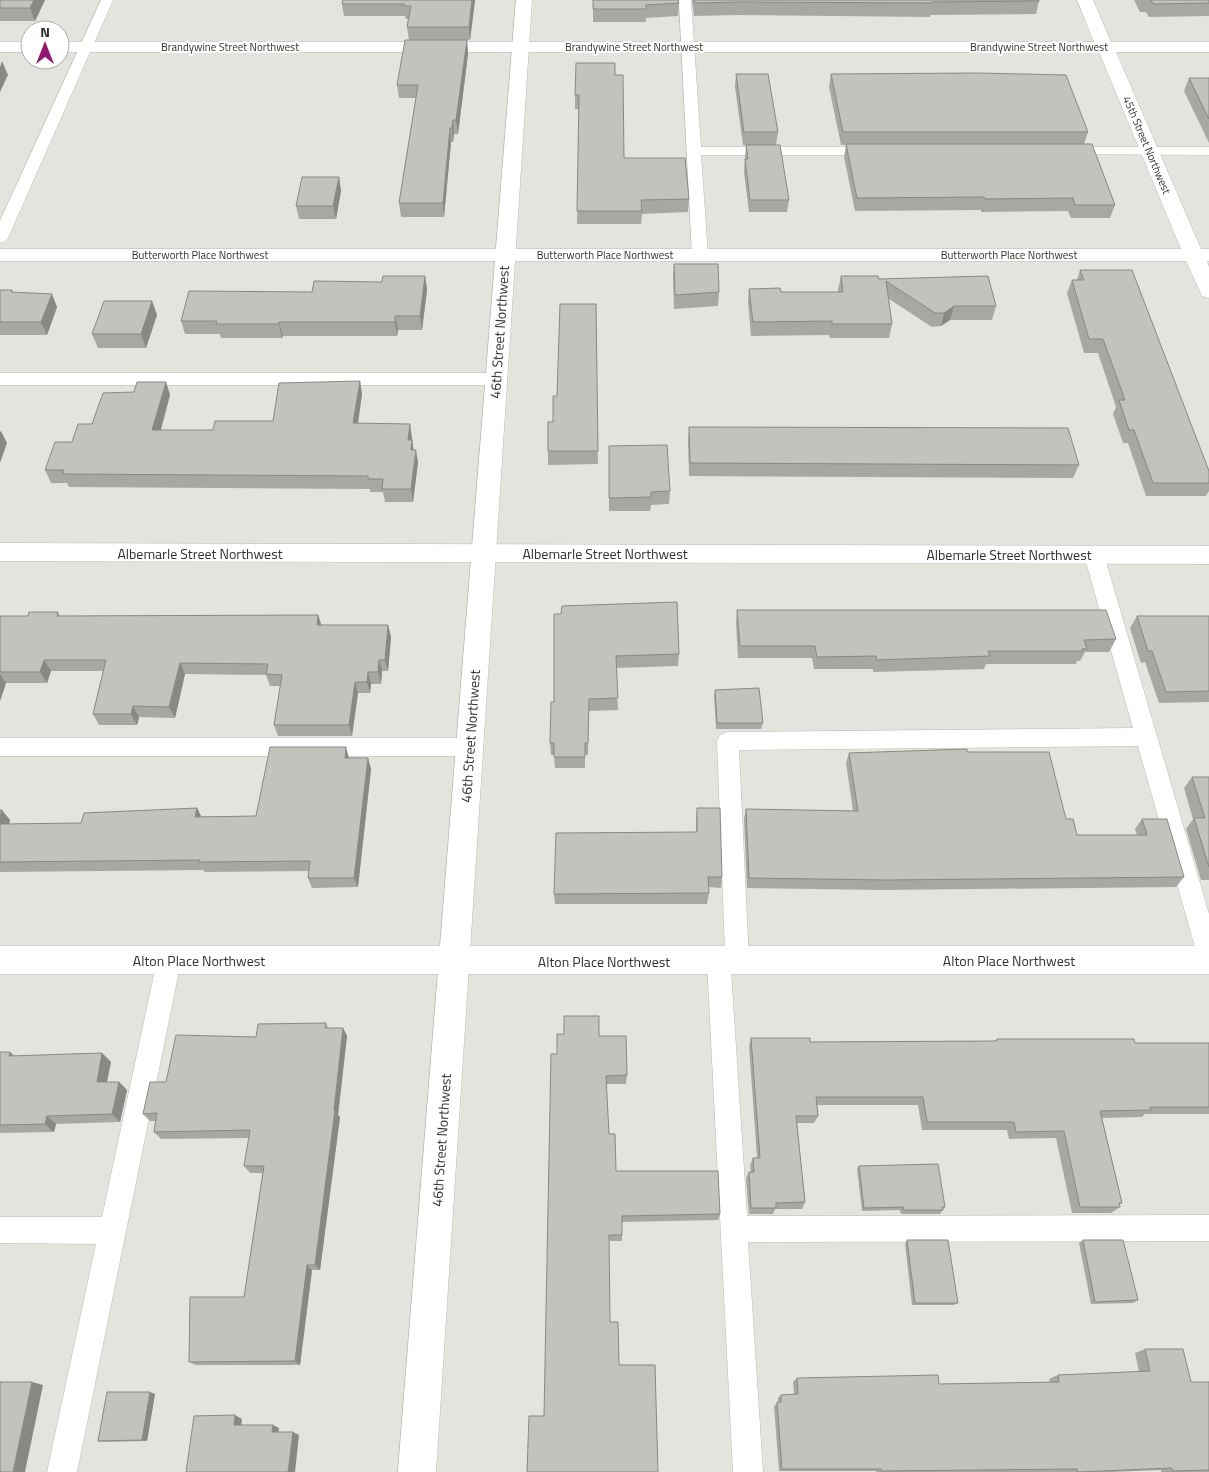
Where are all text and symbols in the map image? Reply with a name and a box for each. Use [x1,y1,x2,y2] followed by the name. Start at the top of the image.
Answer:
[20,20,70,70] north arrow
[40,21,50,42] text: N
[161,39,299,55] street label: Brandywine Street Northwest
[565,39,703,55] street label: Brandywine Street Northwest
[970,39,1108,55] street label: Brandywine Street Northwest
[1119,94,1175,197] street label: 45th Street Northwest
[132,247,268,263] street label: Butterworth Place Northwest
[537,247,673,263] street label: Butterworth Place Northwest
[941,247,1077,263] street label: Butterworth Place Northwest
[484,265,514,399] street label: 46th Street Northwest
[117,543,283,564] street label: Albemarle Street Northwest
[522,543,688,564] street label: Albemarle Street Northwest
[926,544,1092,565] street label: Albemarle Street Northwest
[455,669,485,803] street label: 46th Street Northwest
[133,950,265,971] street label: Alton Place Northwest
[943,950,1075,971] street label: Alton Place Northwest
[538,951,670,972] street label: Alton Place Northwest
[426,1073,456,1207] street label: 46th Street Northwest

